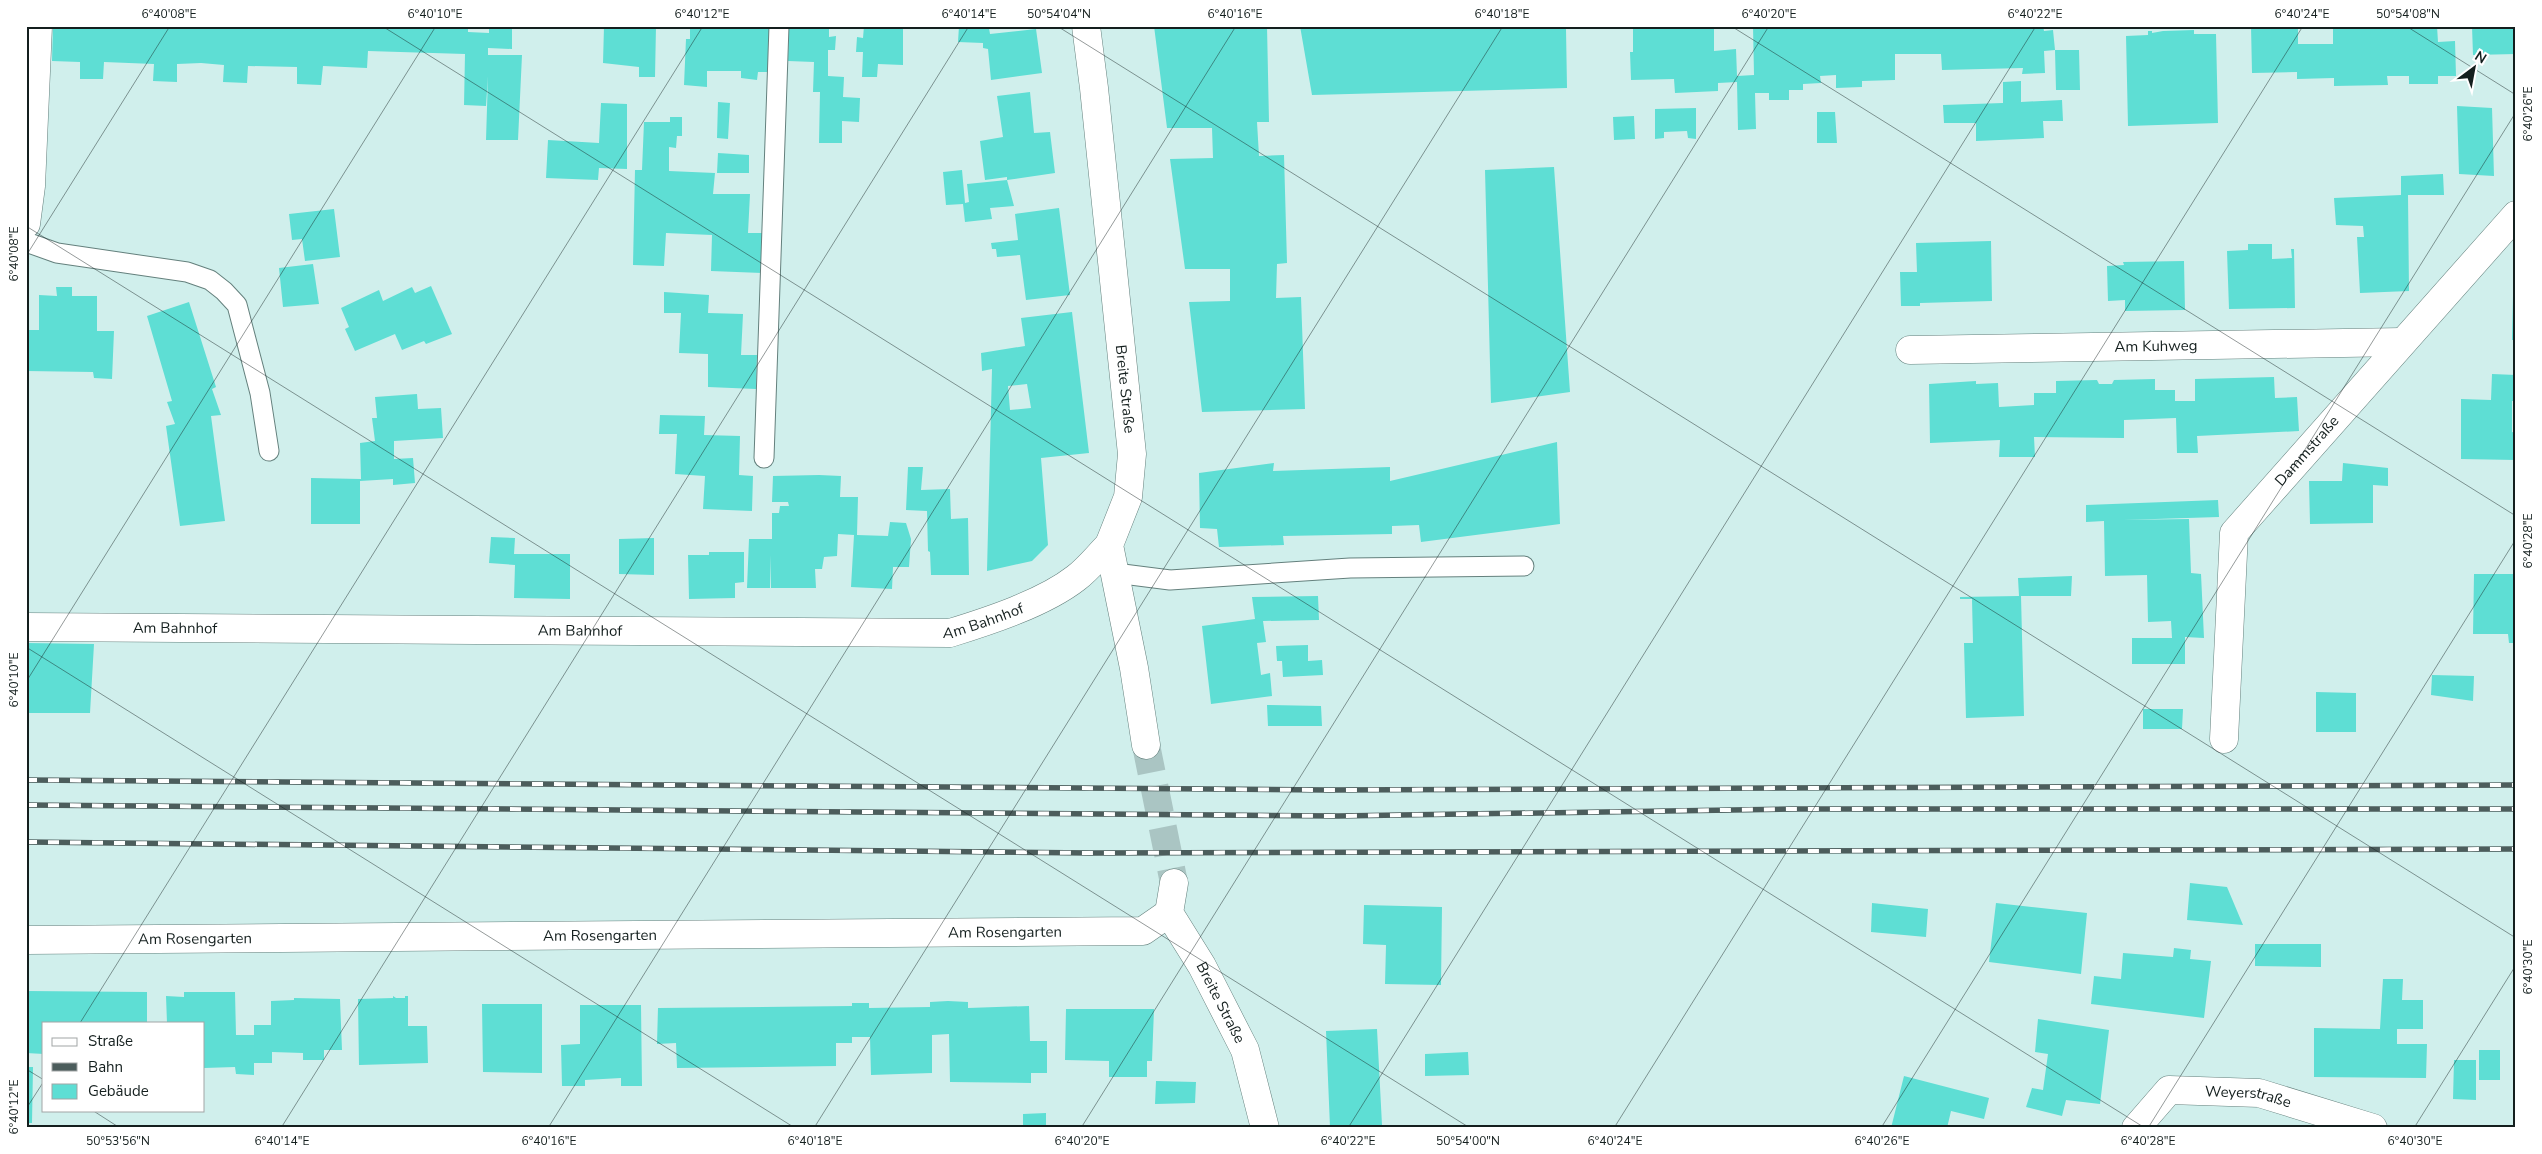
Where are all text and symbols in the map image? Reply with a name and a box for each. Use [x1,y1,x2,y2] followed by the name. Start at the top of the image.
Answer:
[142,6,196,22] text: 6°40'08"E
[408,6,462,22] text: 6°40'10"E
[675,6,729,22] text: 6°40'12"E
[942,6,996,22] text: 6°40'14"E
[1027,6,1091,22] text: 50°54'04"N
[1208,6,1262,22] text: 6°40'16"E
[1475,6,1529,22] text: 6°40'18"E
[1742,6,1796,22] text: 6°40'20"E
[2008,6,2062,22] text: 6°40'22"E
[2275,6,2329,22] text: 6°40'24"E
[2376,6,2440,22] text: 50°54'08"N
[2450,42,2500,92] north arrow
[2471,47,2490,68] text: N
[2520,87,2536,141] text: 6°40'26"E
[6,227,22,281] text: 6°40'08"E
[2114,335,2198,357] street label: Am Kuhweg
[1111,344,1140,434] street label: Breite Straße
[2270,411,2343,490] street label: Dammstraße
[2520,514,2536,568] text: 6°40'28"E
[943,598,1028,643] street label: Am Bahnhof
[133,618,218,638] street label: Am Bahnhof
[538,620,623,641] street label: Am Bahnhof
[6,653,22,707] text: 6°40'10"E
[948,922,1062,943] street label: Am Rosengarten
[543,925,657,946] street label: Am Rosengarten
[138,928,252,949] street label: Am Rosengarten
[2520,940,2536,994] text: 6°40'30"E
[1192,959,1250,1047] street label: Breite Straße
[42,1022,205,1112] legend
[88,1031,133,1051] text: Straße
[88,1057,123,1077] text: Bahn
[6,1080,22,1134] text: 6°40'12"E
[88,1081,149,1101] text: Gebäude
[2205,1081,2294,1112] street label: Weyerstraße
[86,1133,150,1149] text: 50°53'56"N
[255,1133,309,1149] text: 6°40'14"E
[522,1133,576,1149] text: 6°40'16"E
[788,1133,842,1149] text: 6°40'18"E
[1055,1133,1109,1149] text: 6°40'20"E
[1321,1133,1375,1149] text: 6°40'22"E
[1436,1133,1500,1149] text: 50°54'00"N
[1588,1133,1642,1149] text: 6°40'24"E
[1855,1133,1909,1149] text: 6°40'26"E
[2121,1133,2175,1149] text: 6°40'28"E
[2388,1133,2442,1149] text: 6°40'30"E

